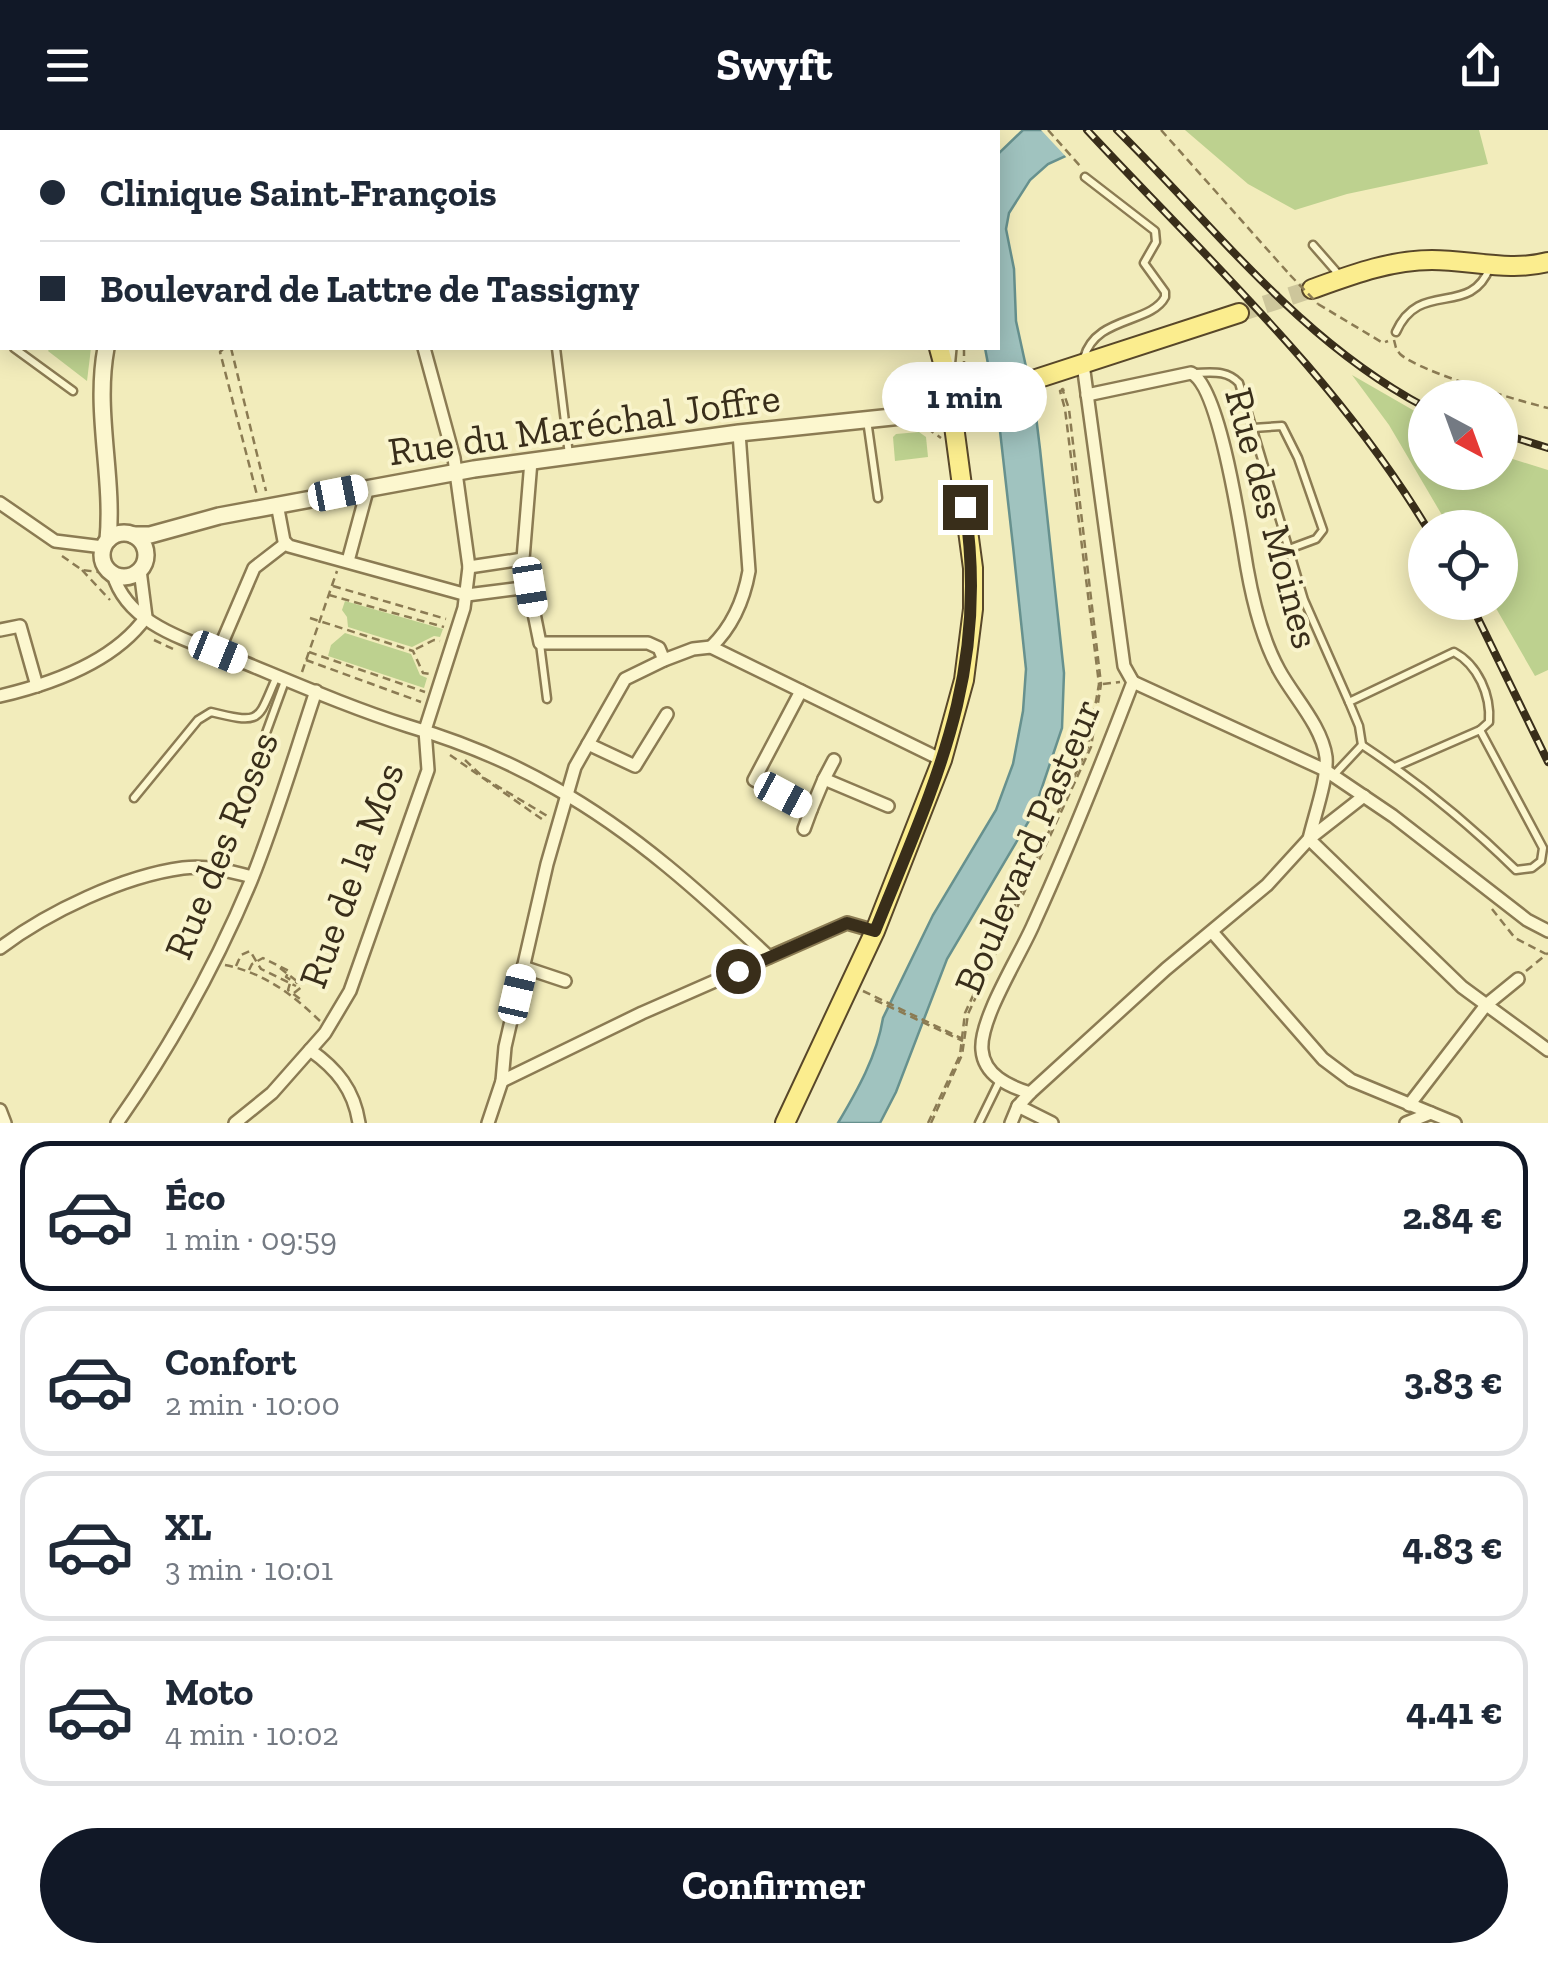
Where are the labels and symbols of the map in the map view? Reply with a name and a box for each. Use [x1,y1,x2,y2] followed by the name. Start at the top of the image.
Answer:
[882,362,1048,432] callout: 1 min
[385,373,783,475] street label: Rue du Maréchal Joffre
[1408,380,1518,490] north arrow
[1215,383,1331,653] street label: Rue des Moines
[306,473,370,513] car
[943,485,988,530] route end
[510,555,550,619] car
[185,627,251,677] car
[943,691,1111,1001] street label: Boulevard Pasteur
[154,724,288,966] street label: Rue des Roses
[288,756,414,994] street label: Rue de la Mos
[749,768,817,822] car
[716,949,761,994] route start
[496,961,538,1027] car

